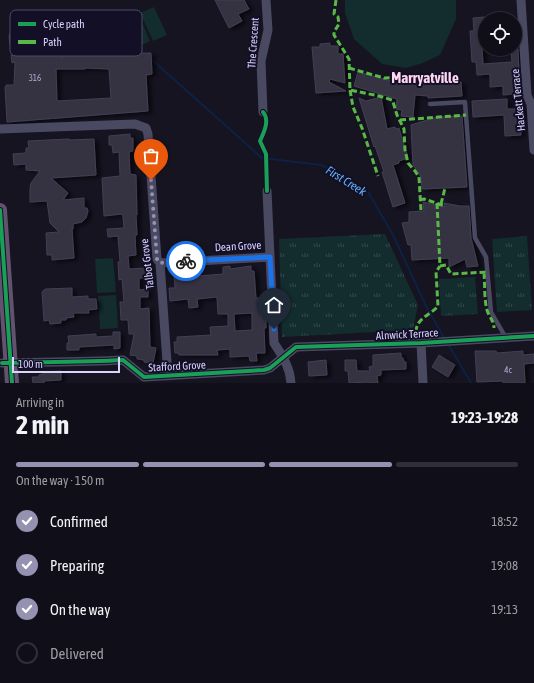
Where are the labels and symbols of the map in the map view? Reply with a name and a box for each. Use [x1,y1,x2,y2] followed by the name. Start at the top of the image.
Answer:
[10,10,142,56] legend
[245,17,261,69] street label: The Crescent
[43,18,85,30] text: Cycle path
[43,36,62,48] text: Path
[509,68,527,132] street label: Hackett Terrace
[391,69,459,86] district label: Marryatville
[29,73,41,83] house number: 316
[134,139,168,180] pin
[323,163,369,199] water label: First Creek
[138,238,156,290] street label: Talbot Grove
[214,239,262,253] street label: Dean Grove
[166,241,206,281] courier
[257,288,291,329] pin
[375,326,439,342] street label: Alnwick Terrace
[12,355,120,374] scale bar
[148,359,206,373] street label: Stafford Grove
[504,365,512,375] house number: 4c

